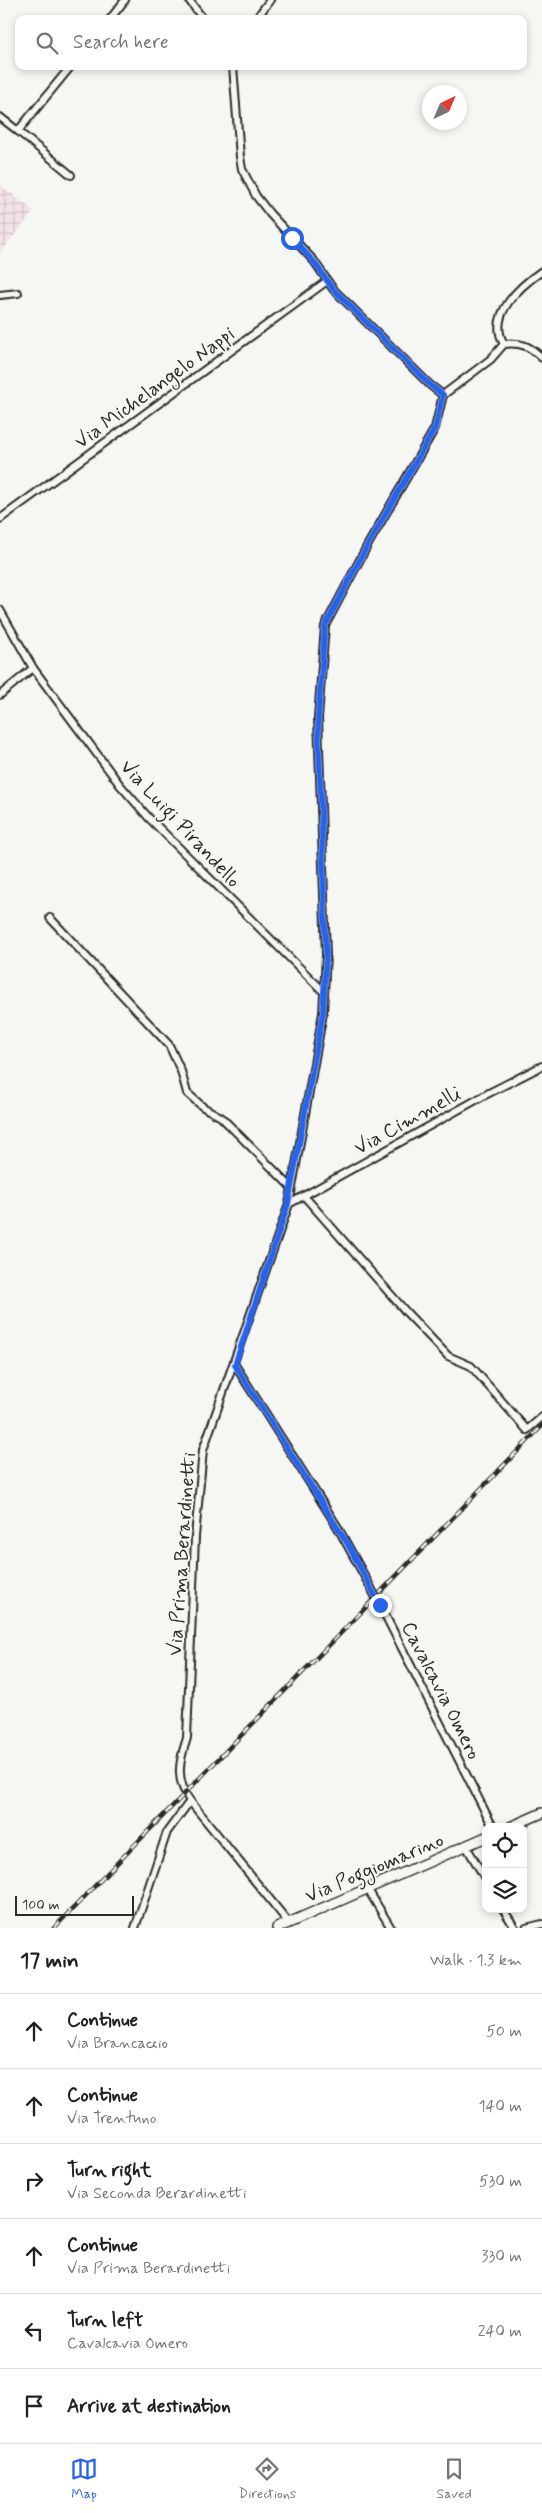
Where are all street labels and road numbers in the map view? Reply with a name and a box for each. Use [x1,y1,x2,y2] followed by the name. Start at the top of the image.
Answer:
[69,321,241,456] street label: Via Michelangelo Nappi
[112,754,246,895] street label: Via Luigi Pirandello
[349,1081,466,1162] street label: Via Cimmelli
[162,1451,203,1657] street label: Via Prima Berardinetti
[394,1617,487,1764] street label: Cavalcavia Omero
[301,1827,449,1912] street label: Via Poggiomarino

